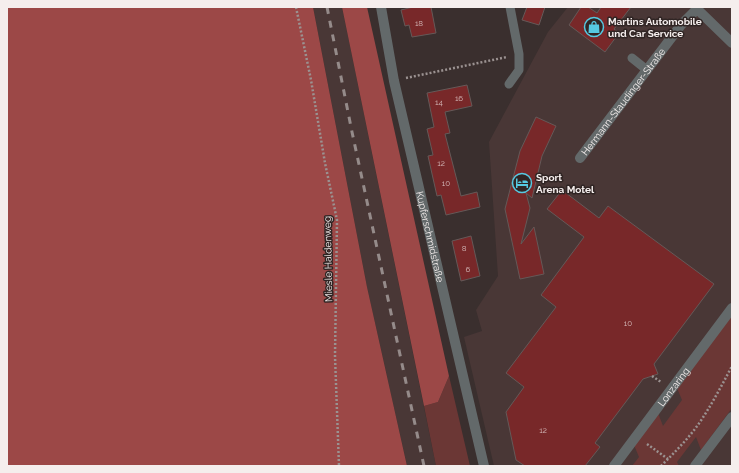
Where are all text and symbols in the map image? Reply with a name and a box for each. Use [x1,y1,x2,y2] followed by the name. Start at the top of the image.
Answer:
[583,16,605,38] shop icon: Martins Automobile und Car Service
[608,16,702,39] place label: Martins Automobile und Car Service
[415,18,423,28] house number: 18
[579,46,667,157] street label: Hermann-Staudinger-Straße
[455,93,463,103] house number: 16
[435,97,444,107] house number: 14
[437,158,445,168] house number: 12
[511,172,533,194] hotel icon: Sport Arena Motel
[536,172,595,195] place label: Sport Arena Motel
[442,178,450,188] house number: 10
[414,190,446,283] street label: Kupferschmidstraße
[322,216,334,302] street label: Miesle Haldenweg
[462,243,467,253] house number: 8
[466,264,471,274] house number: 6
[624,318,632,328] house number: 10
[655,365,691,408] street label: Lonzaring
[539,425,547,435] house number: 12

